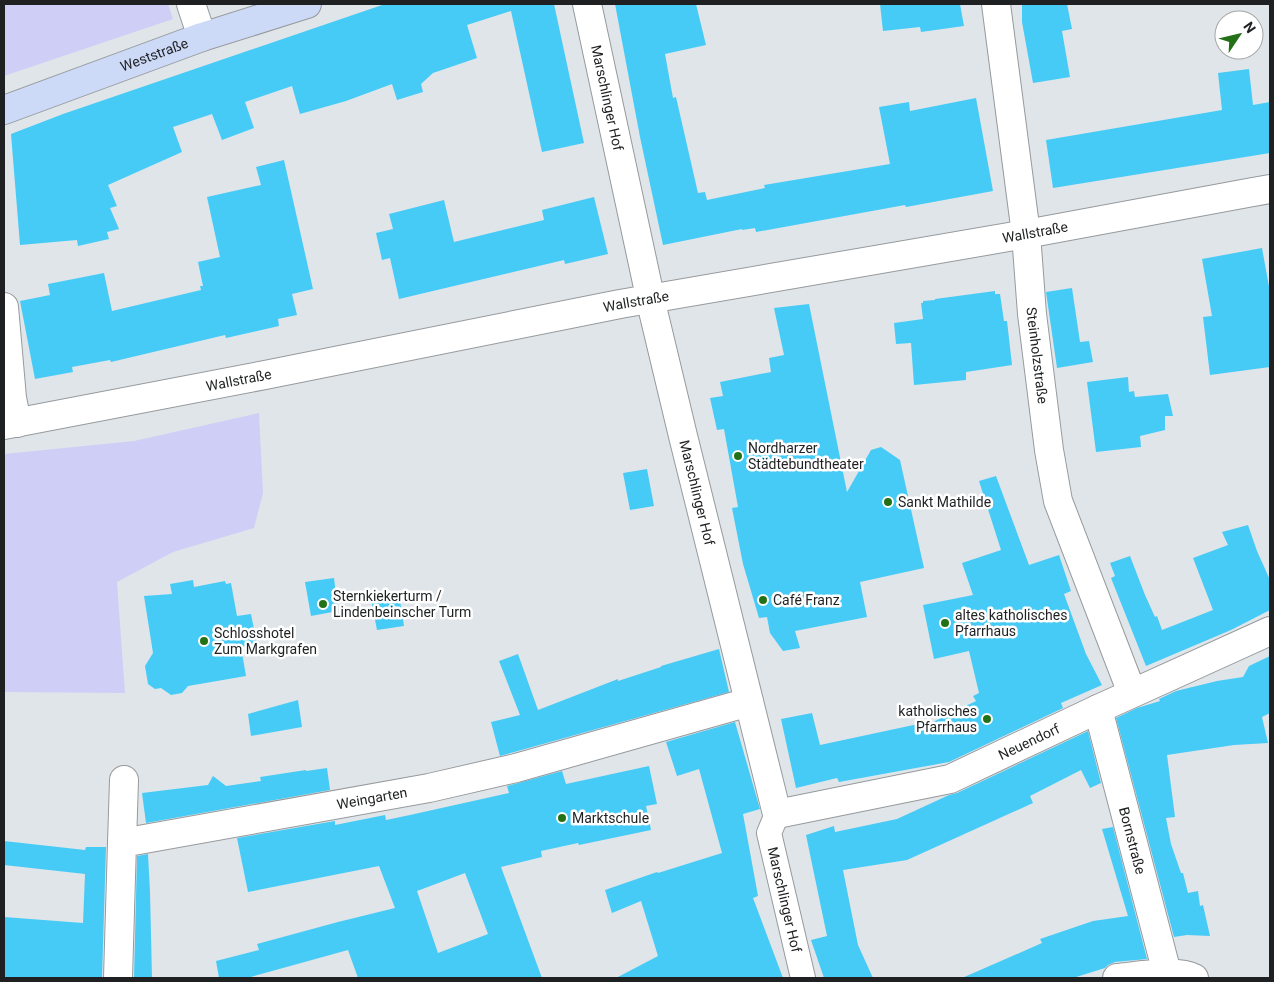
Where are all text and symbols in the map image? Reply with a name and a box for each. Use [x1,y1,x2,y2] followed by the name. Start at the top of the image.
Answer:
[1214,10,1264,60] north arrow
[1240,19,1259,36] text: N
[118,35,190,74] street label: Weststraße
[588,43,626,152] street label: Marschlinger Hof
[1001,218,1069,246] street label: Wallstraße
[602,288,670,315] street label: Wallstraße
[1024,307,1051,405] street label: Steinholzstraße
[205,366,273,394] street label: Wallstraße
[676,438,718,547] street label: Marschlinger Hof
[748,440,864,472] place label: Nordharzer Städtebundtheater
[732,450,744,462] marker: Nordharzer Städtebundtheater
[898,494,991,510] place label: Sankt Mathilde
[882,496,894,508] marker: Sankt Mathilde
[333,588,471,620] place label: Sternkiekerturm / Lindenbeinscher Turm
[773,592,840,608] place label: Café Franz
[757,594,769,606] marker: Café Franz
[317,598,329,610] marker: Sternkiekerturm / Lindenbeinscher Turm
[955,607,1067,639] place label: altes katholisches Pfarrhaus
[939,617,951,629] marker: altes katholisches Pfarrhaus
[214,625,317,657] place label: Schlosshotel Zum Markgrafen
[198,635,210,647] marker: Schlosshotel Zum Markgrafen
[898,703,977,735] place label: katholisches Pfarrhaus
[981,713,993,725] marker: katholisches Pfarrhaus
[996,720,1062,763] street label: Neuendorf
[336,784,408,812] street label: Weingarten
[1116,805,1149,876] street label: Bornstraße
[572,810,649,826] place label: Marktschule
[556,812,568,824] marker: Marktschule
[765,845,805,954] street label: Marschlinger Hof

